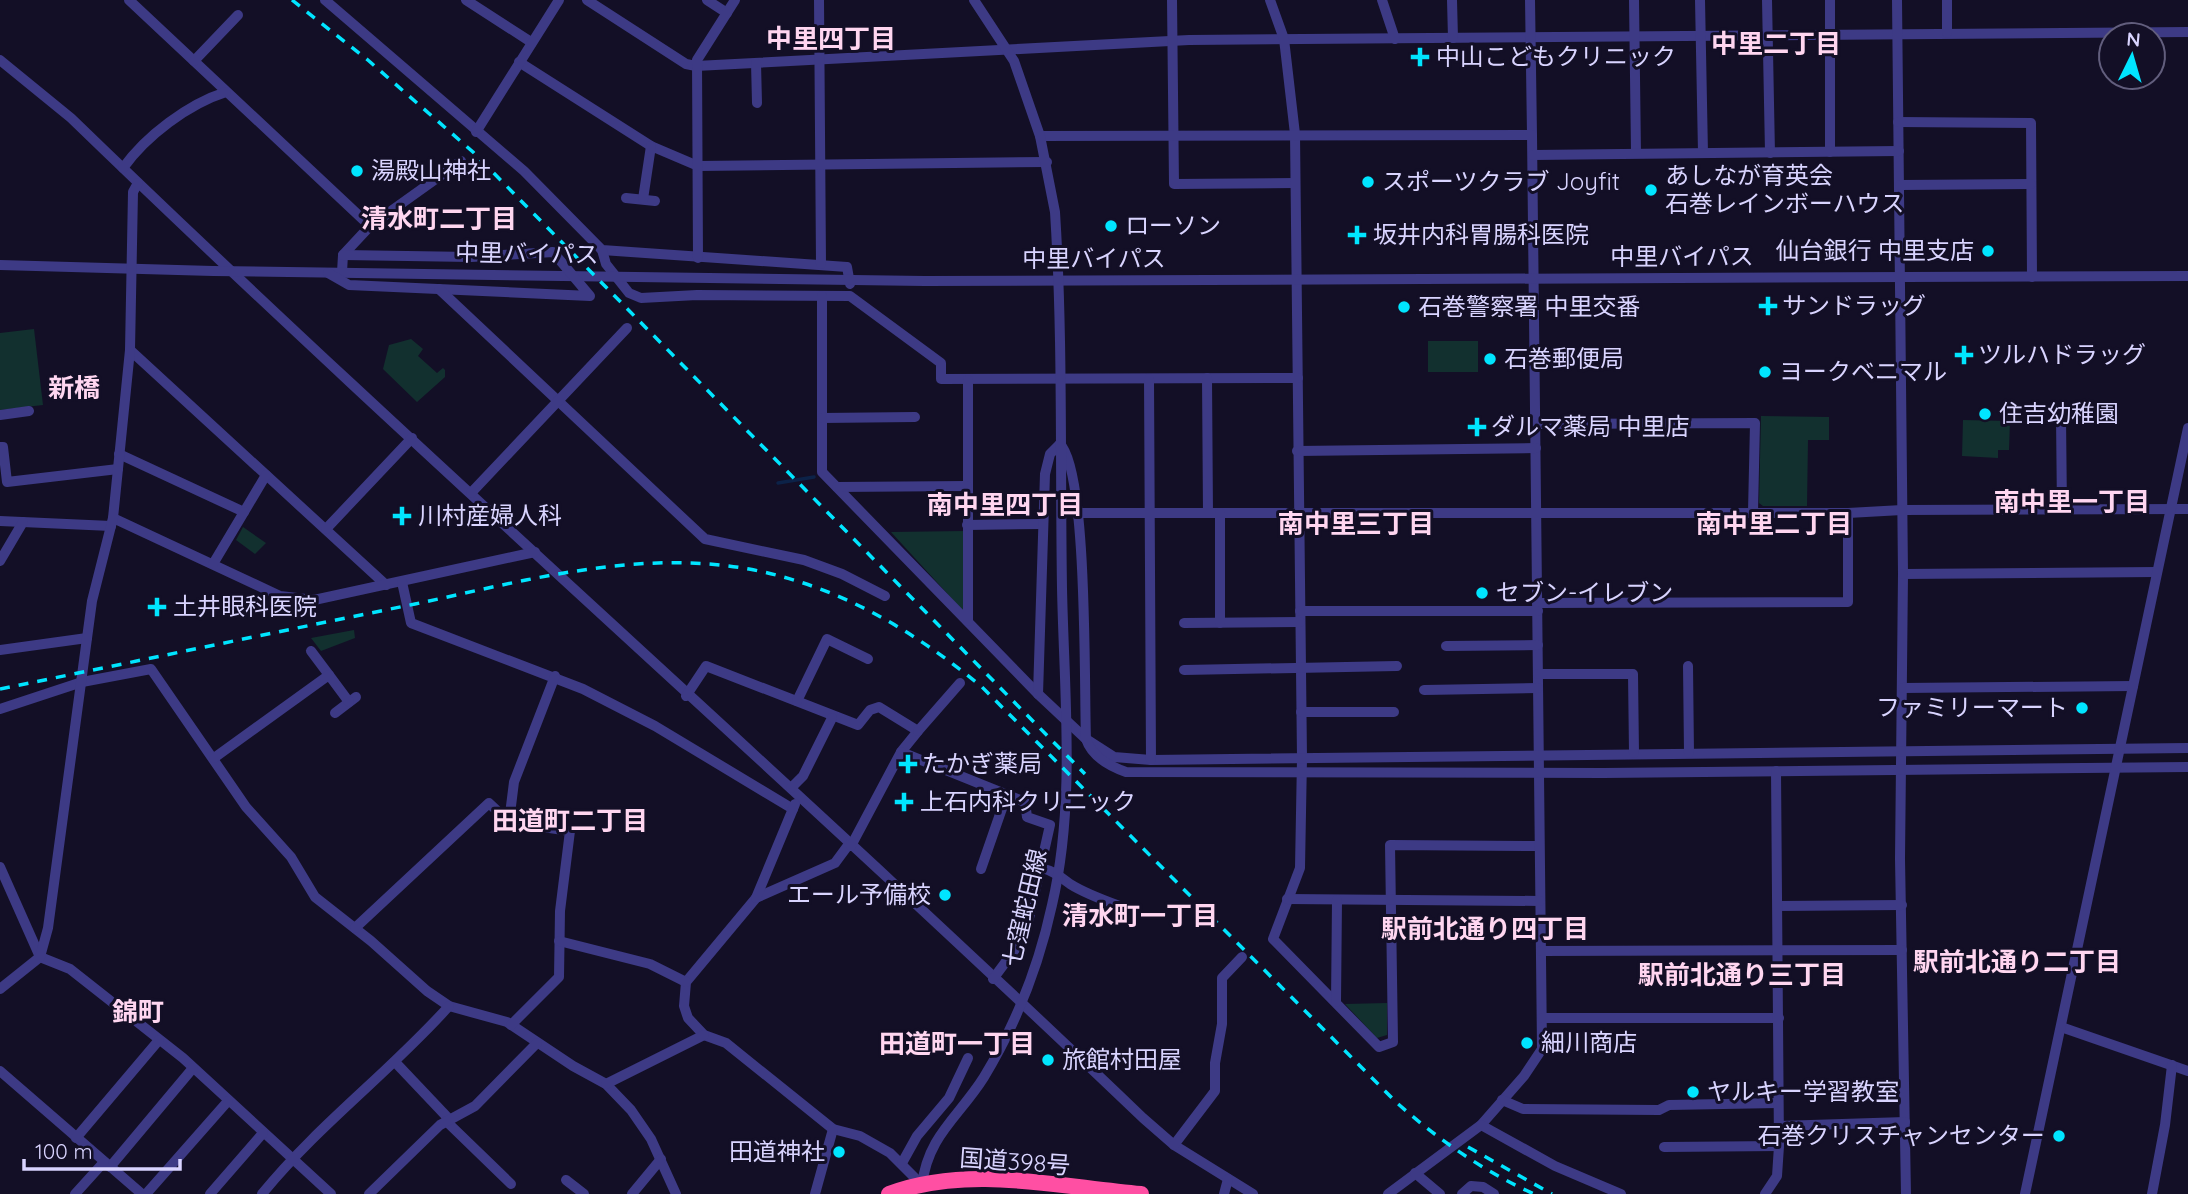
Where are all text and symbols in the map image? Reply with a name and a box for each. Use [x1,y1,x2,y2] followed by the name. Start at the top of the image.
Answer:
[2097,21,2167,91] north arrow
[766,22,896,55] district label: 中里四丁目
[1711,27,1841,60] district label: 中里二丁目
[2125,27,2141,52] text: N
[1436,41,1676,71] place label: 中山こどもクリニック
[1410,47,1430,67] marker: 中山こどもクリニック
[371,155,491,185] place label: 湯殿山神社
[1665,160,1905,218] place label: あしなが育英会 石巻レインボーハウス
[349,163,365,179] marker: 湯殿山神社
[1382,166,1620,196] place label: スポーツクラブ Joyfit
[1360,174,1376,190] marker: スポーツクラブ Joyfit
[1643,182,1659,198] marker: あしなが育英会 石巻レインボーハウス
[361,202,517,235] district label: 清水町二丁目
[1125,210,1221,240] place label: ローソン
[1103,218,1119,234] marker: ローソン
[1373,219,1589,249] place label: 坂井内科胃腸科医院
[1347,225,1367,245] marker: 坂井内科胃腸科医院
[1775,235,1974,265] place label: 仙台銀行 中里支店
[455,237,599,269] street label: 中里バイパス
[1610,241,1754,271] street label: 中里バイパス
[1022,243,1166,273] street label: 中里バイパス
[1980,243,1996,259] marker: 仙台銀行 中里支店
[1782,290,1926,320] place label: サンドラッグ
[1418,291,1641,321] place label: 石巻警察署 中里交番
[1760,298,1776,314] marker: サンドラッグ
[1396,299,1412,315] marker: 石巻警察署 中里交番
[1978,339,2146,369] place label: ツルハドラッグ
[1504,343,1624,373] place label: 石巻郵便局
[1956,347,1972,363] marker: ツルハドラッグ
[1482,351,1498,367] marker: 石巻郵便局
[1779,356,1947,386] place label: ヨークベニマル
[1757,364,1773,380] marker: ヨークベニマル
[48,371,100,404] district label: 新橋
[1999,398,2119,428] place label: 住吉幼稚園
[1977,406,1993,422] marker: 住吉幼稚園
[1491,411,1690,441] place label: ダルマ薬局 中里店
[1469,419,1485,435] marker: ダルマ薬局 中里店
[1994,485,2150,518] district label: 南中里一丁目
[927,488,1083,521] district label: 南中里四丁目
[418,500,562,530] place label: 川村産婦人科
[392,506,412,526] marker: 川村産婦人科
[1278,507,1434,540] district label: 南中里三丁目
[1696,507,1852,540] district label: 南中里二丁目
[1496,577,1673,607] place label: セブン-イレブン
[1474,585,1490,601] marker: セブン-イレブン
[173,591,317,621] place label: 土井眼科医院
[147,597,167,617] marker: 土井眼科医院
[1876,692,2068,722] place label: ファミリーマート
[2074,700,2090,716] marker: ファミリーマート
[922,748,1042,778] place label: たかぎ薬局
[900,756,916,772] marker: たかぎ薬局
[920,786,1136,816] place label: 上石内科クリニック
[894,792,914,812] marker: 上石内科クリニック
[492,804,648,837] district label: 田道町二丁目
[996,846,1052,970] street label: 七窪蛇田線
[787,879,931,909] place label: エール予備校
[937,887,953,903] marker: エール予備校
[1062,899,1218,932] district label: 清水町一丁目
[1381,912,1589,945] district label: 駅前北通り四丁目
[1913,945,2121,978] district label: 駅前北通り二丁目
[1638,958,1846,991] district label: 駅前北通り三丁目
[112,995,164,1028] district label: 錦町
[879,1027,1035,1060] district label: 田道町一丁目
[1541,1027,1637,1057] place label: 細川商店
[1519,1035,1535,1051] marker: 細川商店
[1062,1044,1182,1074] place label: 旅館村田屋
[1040,1052,1056,1068] marker: 旅館村田屋
[1707,1076,1899,1106] place label: ヤルキー学習教室
[1685,1084,1701,1100] marker: ヤルキー学習教室
[1757,1120,2045,1150] place label: 石巻クリスチャンセンター
[24,1128,180,1172] scale bar
[2051,1128,2067,1144] marker: 石巻クリスチャンセンター
[729,1136,825,1166] place label: 田道神社
[35,1138,93,1164] text: 100 m
[959,1142,1071,1180] street label: 国道398号
[831,1144,847,1160] marker: 田道神社

